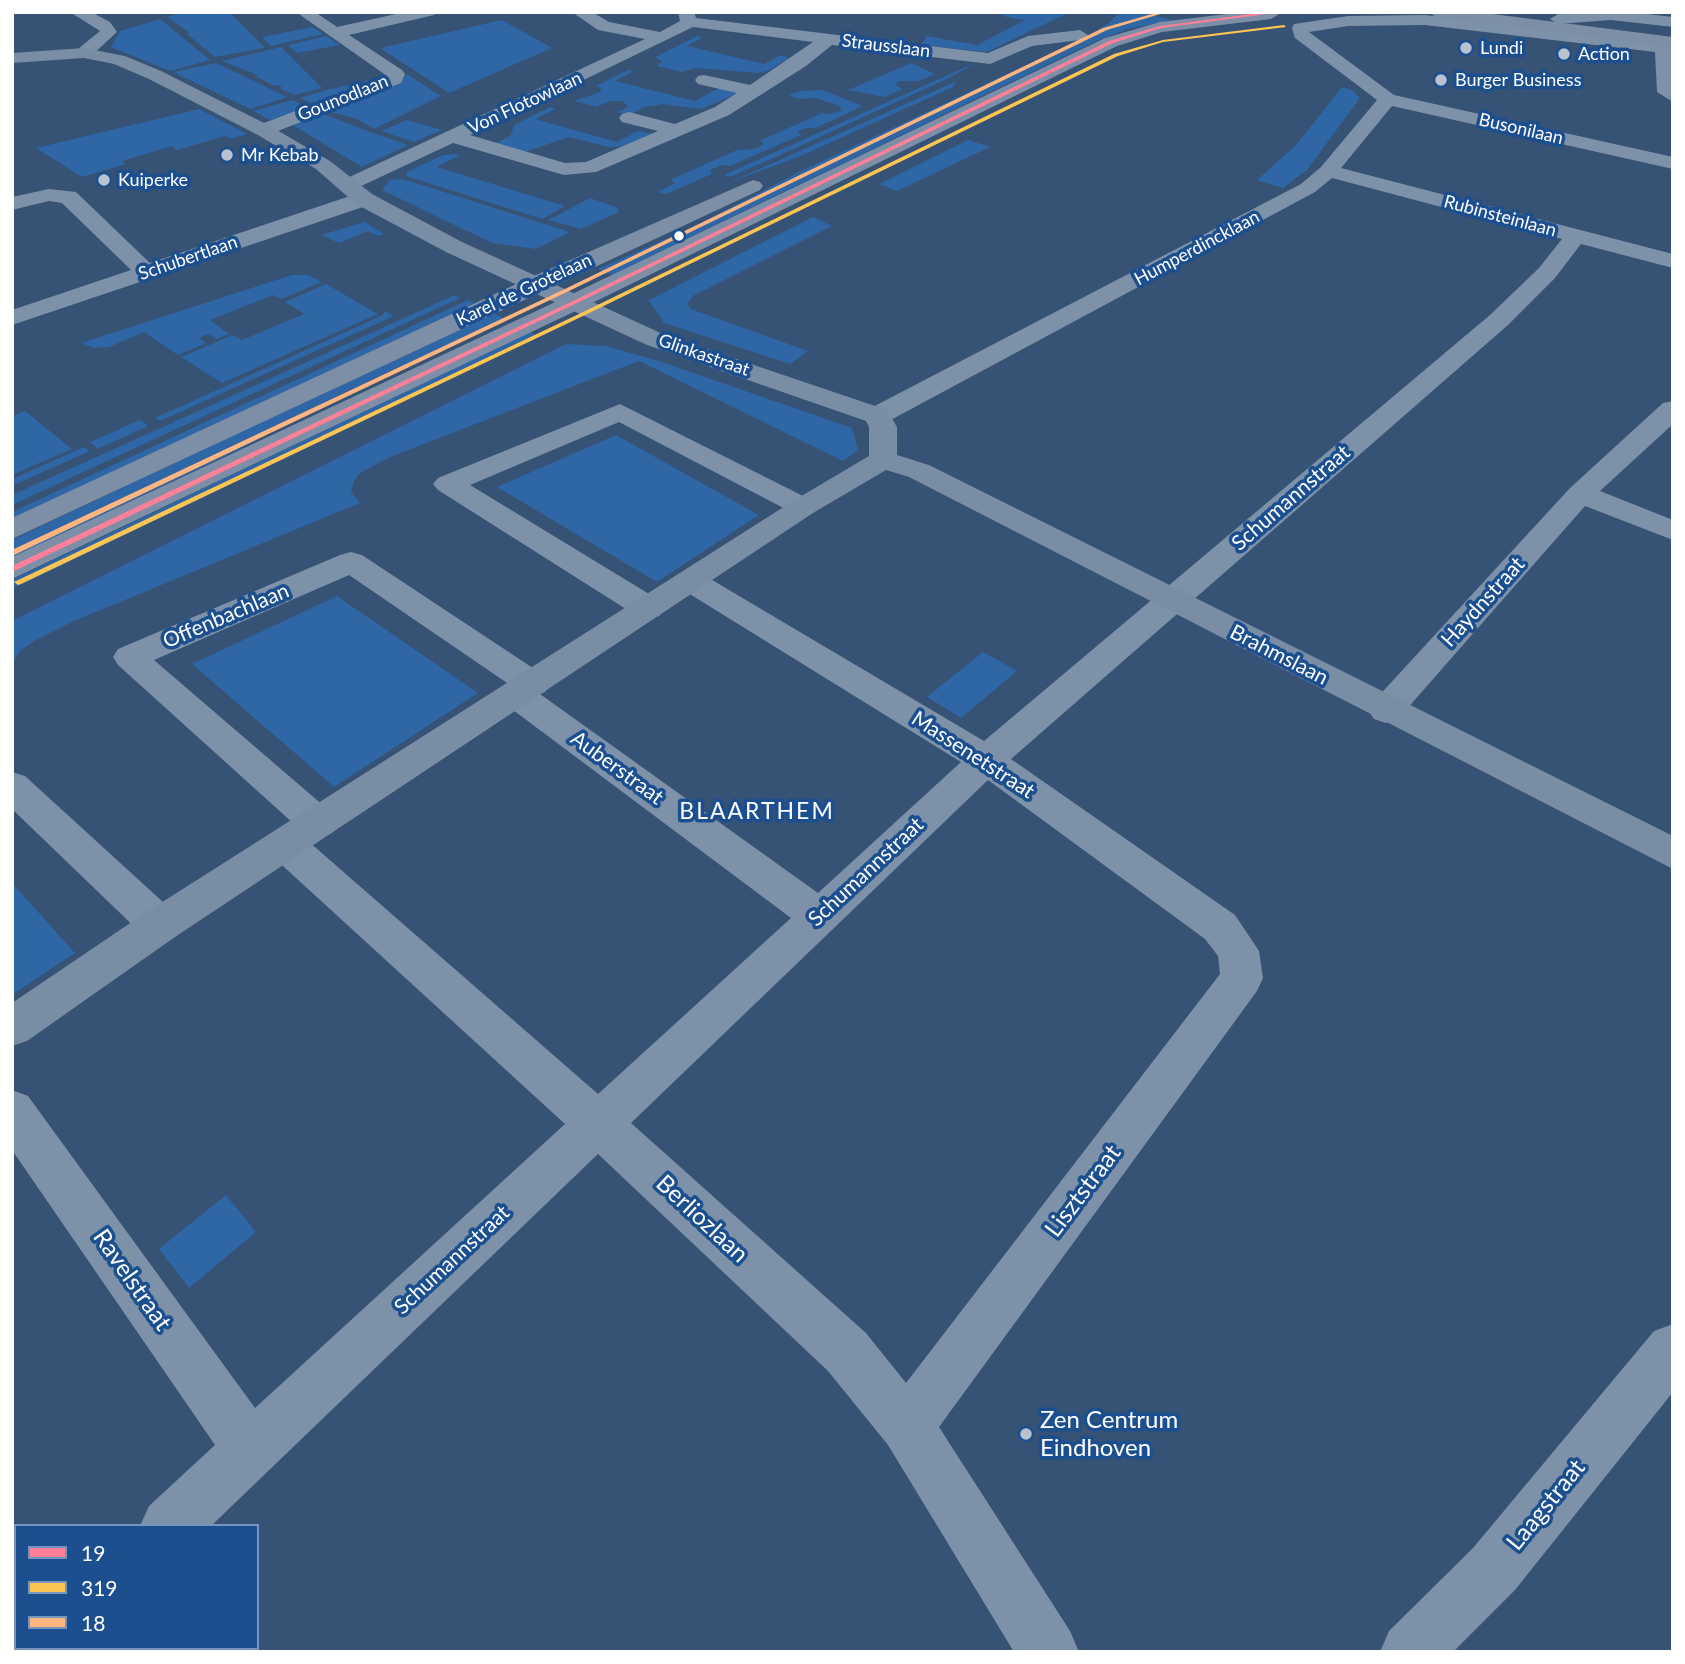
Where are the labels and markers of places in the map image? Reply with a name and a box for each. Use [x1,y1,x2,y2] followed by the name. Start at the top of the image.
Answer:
[1480,37,1523,59] place label: Lundi
[1458,40,1474,56] marker: Lundi
[1578,43,1630,65] place label: Action
[1556,46,1572,62] marker: Action
[1455,69,1581,91] place label: Burger Business
[1433,72,1449,88] marker: Burger Business
[241,144,319,166] place label: Mr Kebab
[219,147,235,163] marker: Mr Kebab
[118,169,188,191] place label: Kuiperke
[96,172,112,188] marker: Kuiperke
[672,229,686,243] unlabelled marker
[1040,1406,1178,1462] place label: Zen Centrum Eindhoven
[1018,1426,1034,1442] marker: Zen Centrum Eindhoven

